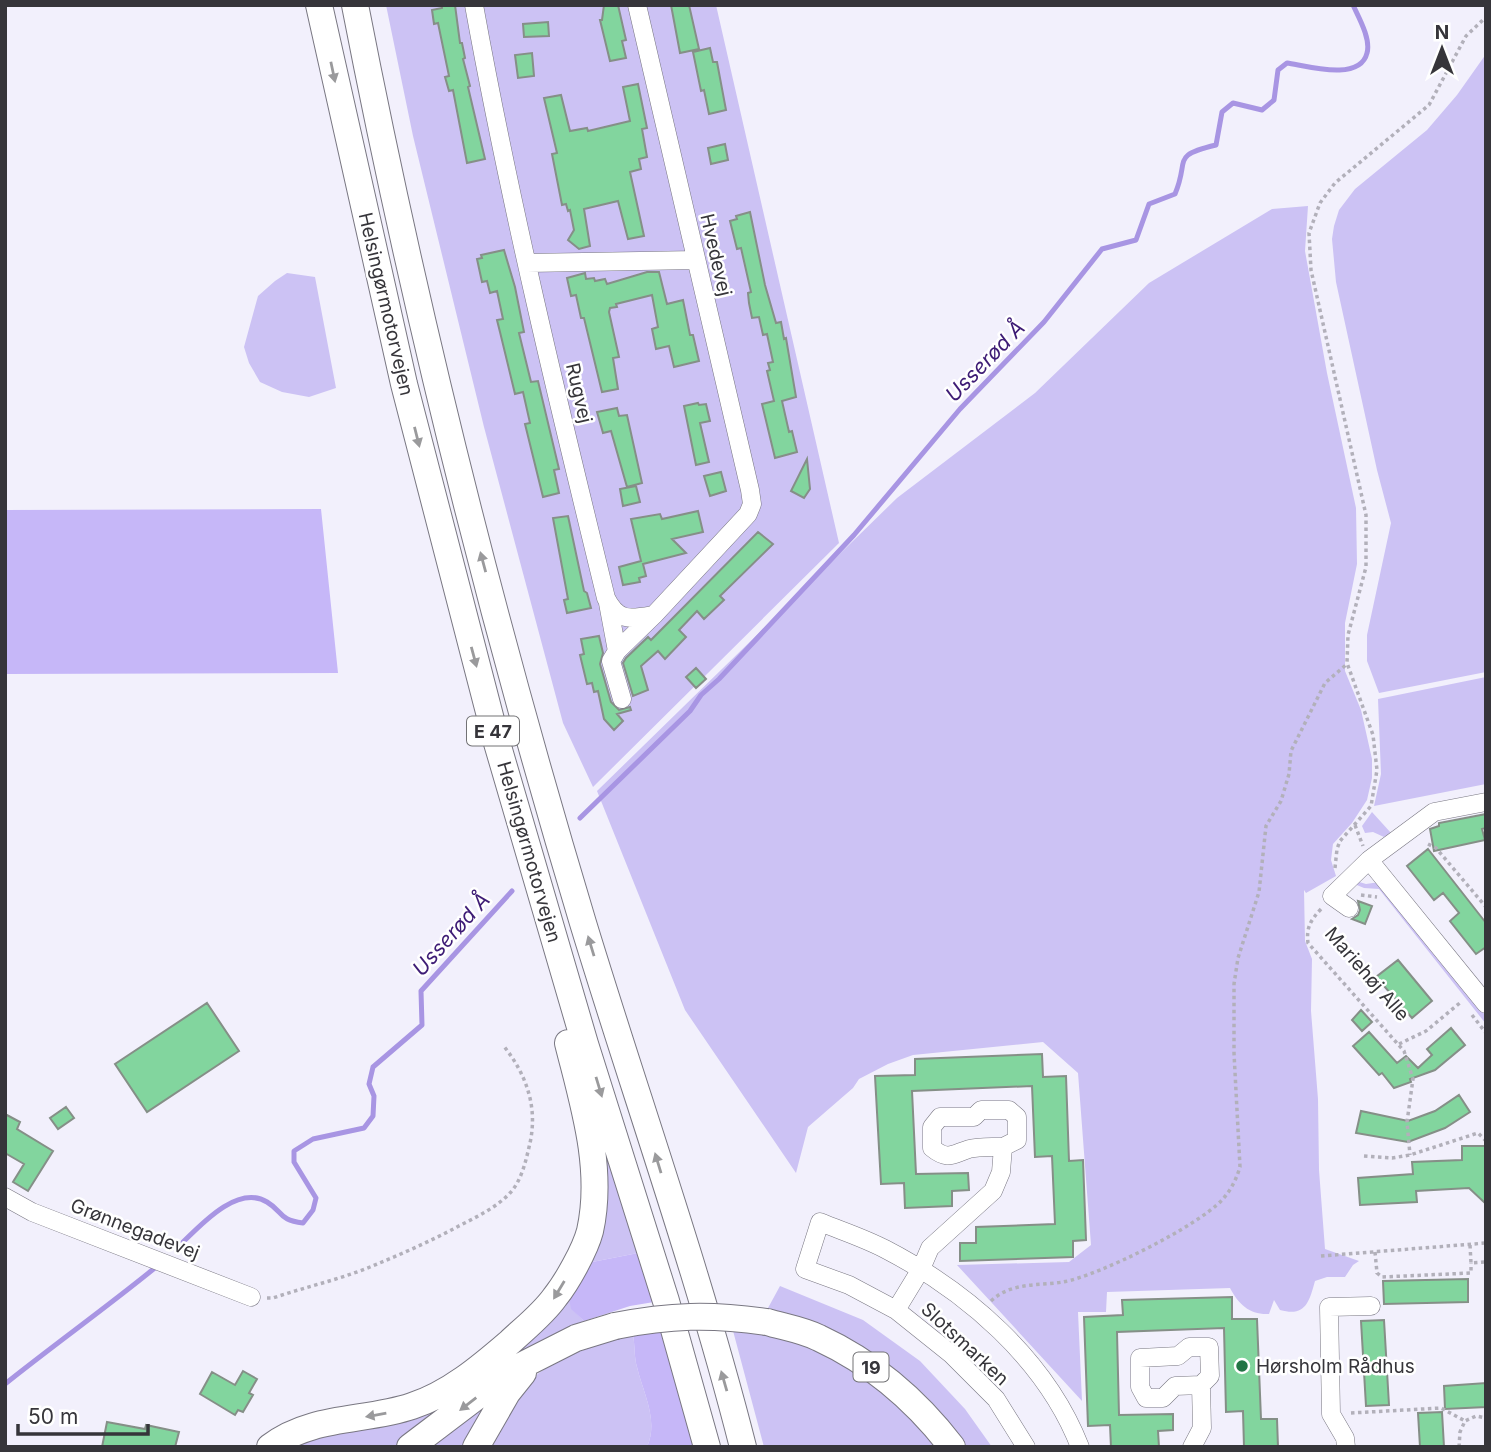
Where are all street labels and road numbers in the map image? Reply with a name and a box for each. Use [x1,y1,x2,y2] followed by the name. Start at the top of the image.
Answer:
[354,210,418,398] street label: Helsingørmotorvejen
[695,212,737,298] street label: Hvedevej
[561,361,597,425] street label: Rugvej
[467,716,519,746] road number: E 47
[492,759,566,945] street label: Helsingørmotorvejen
[1320,922,1414,1026] street label: Mariehøj Alle
[67,1194,203,1264] street label: Grønnegadevej
[916,1298,1014,1390] street label: Slotsmarken
[854,1352,888,1382] road number: 19

